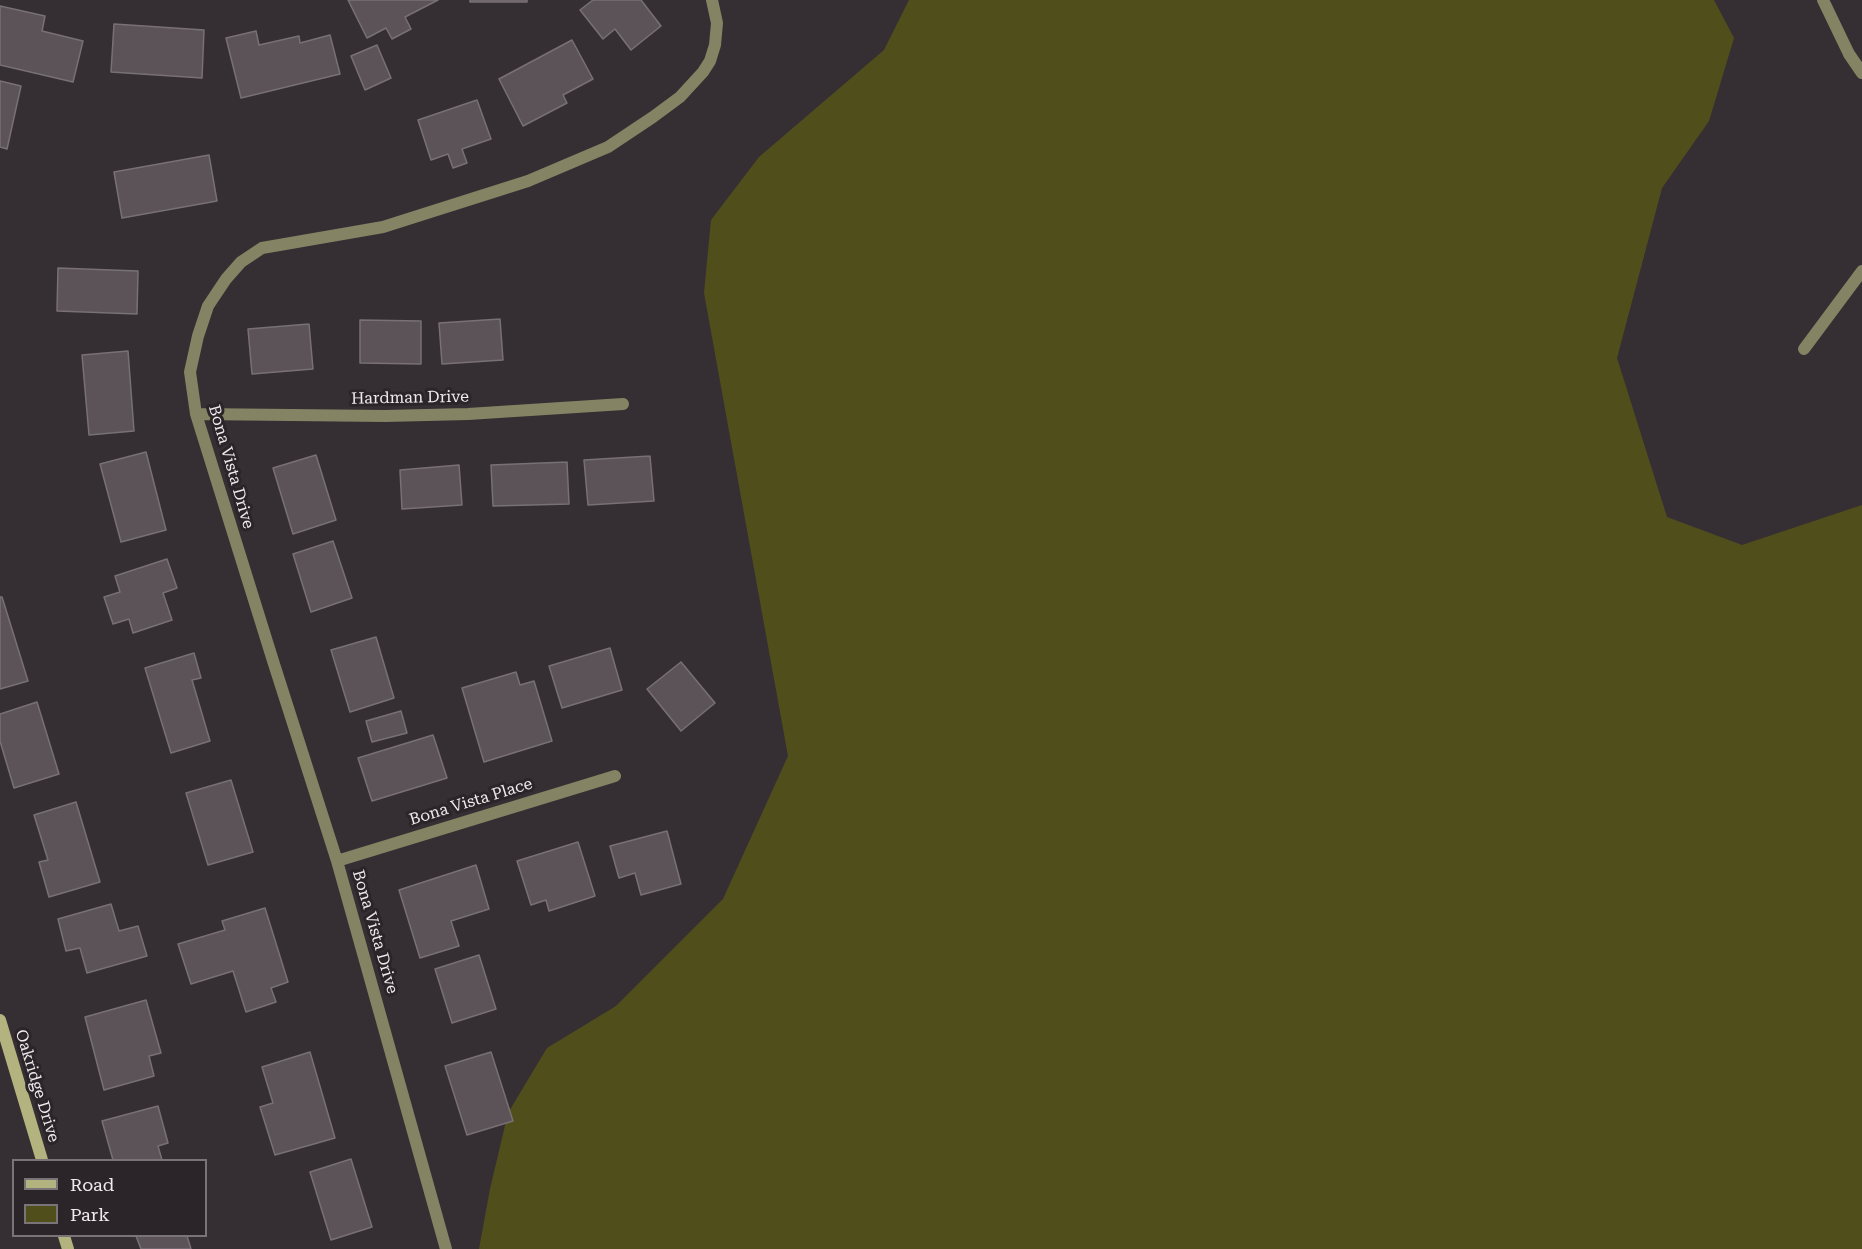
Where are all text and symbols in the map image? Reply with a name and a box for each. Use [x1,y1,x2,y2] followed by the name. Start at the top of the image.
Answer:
[351,387,469,409] street label: Hardman Drive
[204,403,258,531] street label: Bona Vista Drive
[407,774,535,830] street label: Bona Vista Place
[348,868,402,996] street label: Bona Vista Drive
[11,1027,63,1145] street label: Oakridge Drive
[12,1159,207,1237] legend
[70,1174,114,1195] text: Road
[70,1204,110,1225] text: Park

